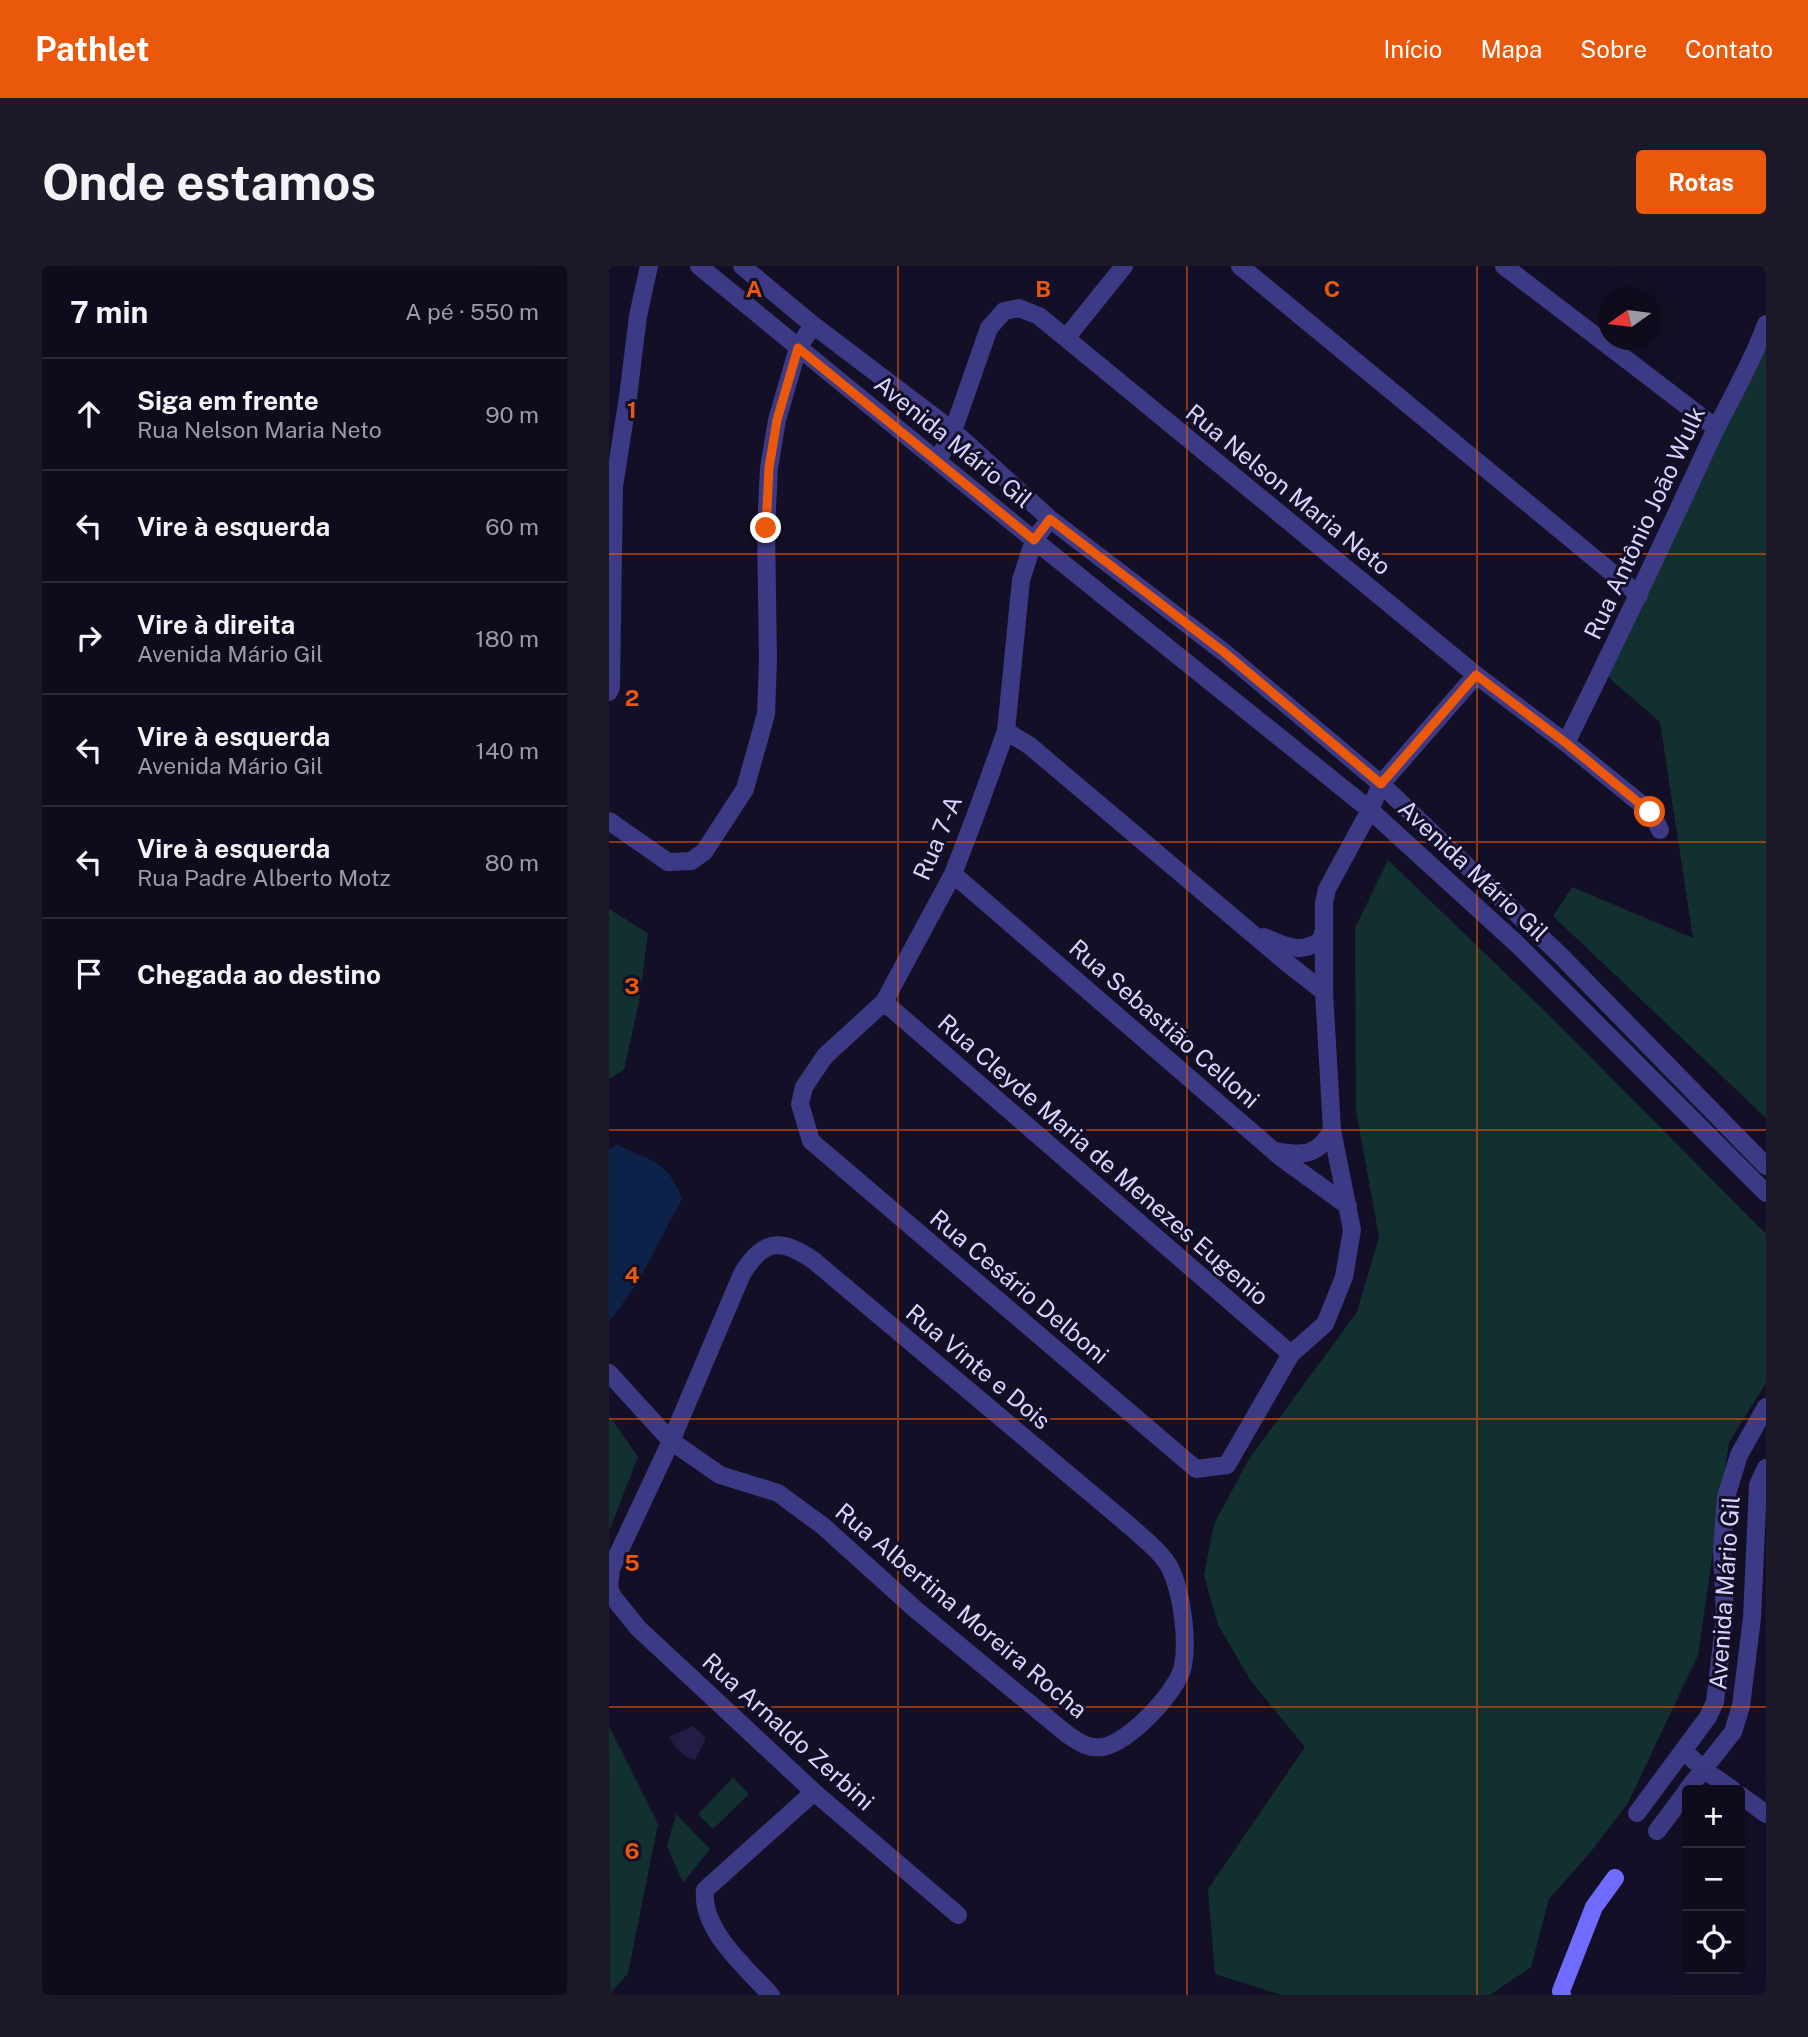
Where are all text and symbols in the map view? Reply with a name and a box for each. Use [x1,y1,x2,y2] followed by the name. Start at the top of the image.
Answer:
[35,30,150,68] text: Pathlet
[1384,35,1442,63] text: Início
[1480,35,1542,63] text: Mapa
[1580,35,1647,63] text: Sobre
[1685,35,1773,63] text: Contato
[1636,150,1766,214] button: Rotas
[42,153,376,211] text: Onde estamos
[746,275,763,302] text: A
[1035,275,1051,302] text: B
[1324,275,1340,302] text: C
[1598,287,1661,350] north arrow
[70,294,148,330] text: 7 min
[405,298,539,325] text: A pé · 550 m
[869,369,1038,513] street label: Avenida Mário Gil
[137,385,319,416] text: Siga em frente
[70,395,108,433] icon: ahead
[627,396,637,423] text: 1
[1181,398,1397,580] street label: Rua Nelson Maria Neto
[485,401,539,428] text: 90 m
[1578,402,1710,643] street label: Rua Antônio João Wulk
[137,416,382,443] text: Rua Nelson Maria Neto
[70,507,108,545] icon: left
[137,511,330,542] text: Vire à esquerda
[750,512,781,543] route end
[485,513,539,540] text: 60 m
[137,609,295,640] text: Vire à direita
[70,619,108,657] icon: right
[475,625,539,652] text: 180 m
[137,640,323,667] text: Avenida Mário Gil
[625,684,639,711] text: 2
[137,721,330,752] text: Vire à esquerda
[70,731,108,769] icon: left
[476,737,539,764] text: 140 m
[137,752,323,779] text: Avenida Mário Gil
[907,791,967,884] street label: Rua 7-A
[1393,794,1554,947] street label: Avenida Mário Gil
[1634,796,1665,827] route start
[137,833,330,864] text: Vire à esquerda
[70,843,108,881] icon: left
[485,849,539,876] text: 80 m
[137,864,391,891] text: Rua Padre Alberto Motz
[1064,933,1265,1113] street label: Rua Sebastião Celloni
[70,955,108,993] icon: arrive
[137,959,381,990] text: Chegada ao destino
[624,972,640,999] text: 3
[933,1008,1275,1310] street label: Rua Cleyde Maria de Menezes Eugenio
[925,1203,1115,1369] street label: Rua Cesário Delboni
[624,1261,640,1288] text: 4
[901,1298,1056,1435] street label: Rua Vinte e Dois
[1703,1495,1745,1691] street label: Avenida Mário Gil
[830,1497,1093,1724] street label: Rua Albertina Moreira Rocha
[624,1549,640,1576] text: 5
[697,1647,880,1816] street label: Rua Arnaldo Zerbini
[1682,1785,1745,1974] map controls
[1682,1785,1745,1848] button: +
[624,1837,640,1864] text: 6
[1682,1848,1745,1911] button: −
[1682,1911,1745,1974] button: locate

